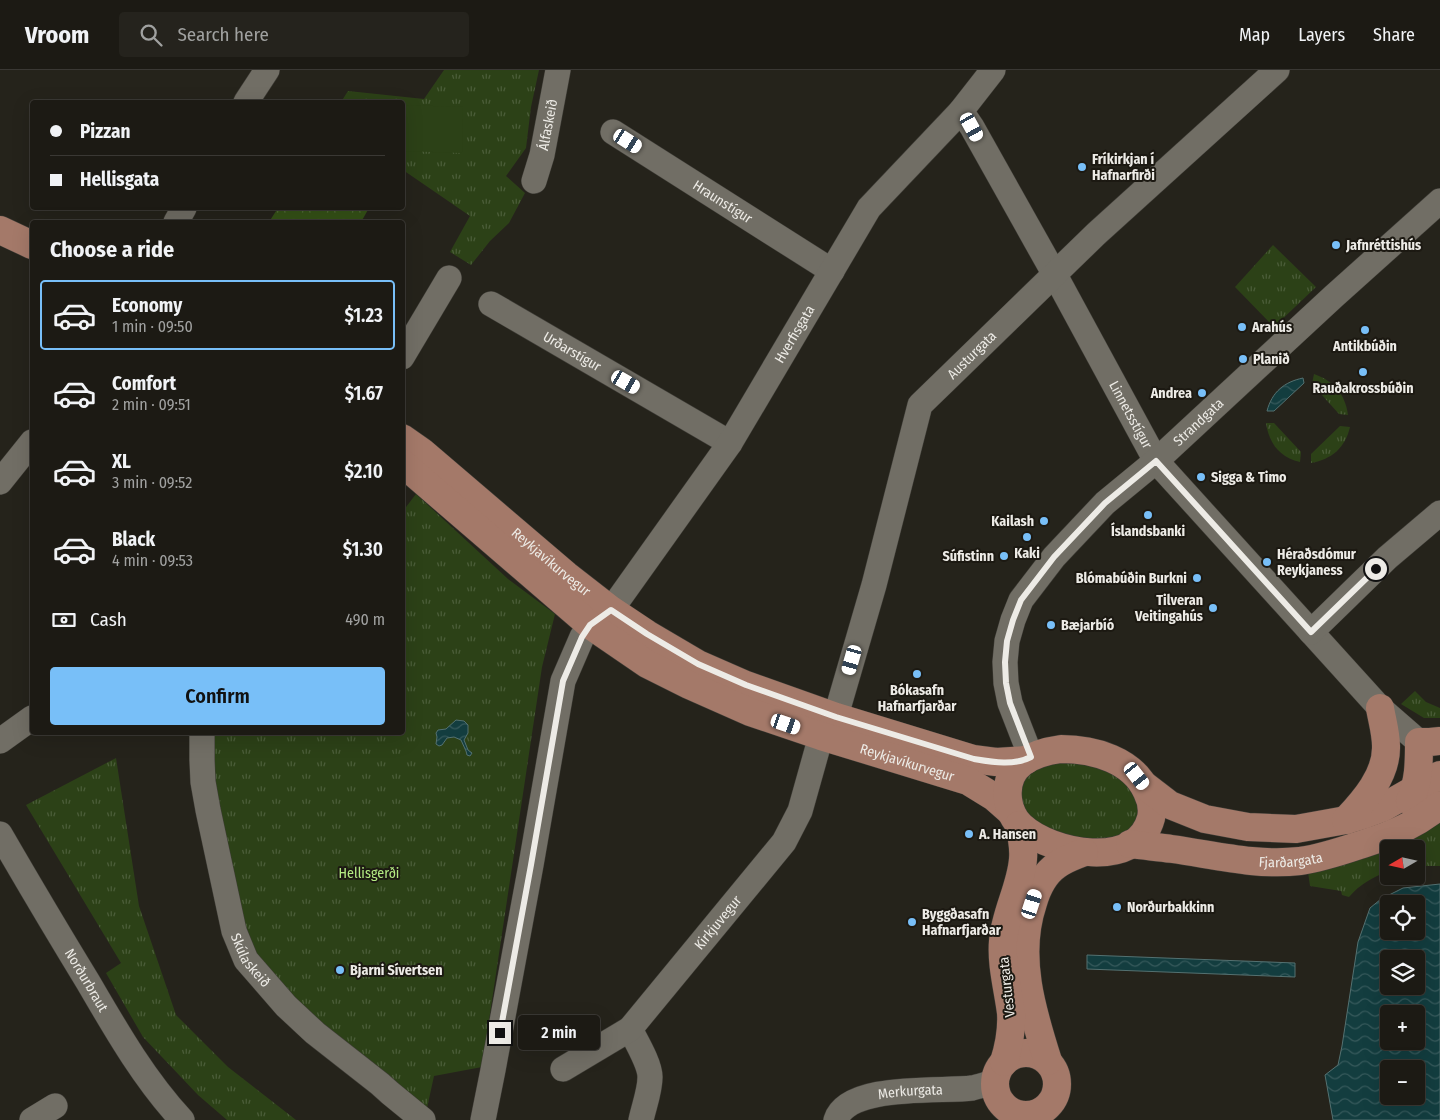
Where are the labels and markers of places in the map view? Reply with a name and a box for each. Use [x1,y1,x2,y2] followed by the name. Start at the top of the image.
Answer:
[1092,151,1155,184] place label: Fríkirkjan í Hafnarfirði
[1076,161,1088,173] marker: Fríkirkjan í Hafnarfirði
[1345,237,1421,254] place label: Jafnréttishús
[1330,239,1342,251] marker: Jafnréttishús
[1251,319,1292,336] place label: Arahús
[1236,321,1248,333] marker: Arahús
[1359,324,1371,336] marker: Antikbúðin
[1332,338,1397,355] place label: Antikbúðin
[1253,351,1290,368] place label: Planið
[1237,353,1249,365] marker: Planið
[1357,366,1369,378] marker: Rauðakrossbúðin
[1312,380,1414,397] place label: Rauðakrossbúðin
[1150,385,1192,402] place label: Andrea
[1196,387,1208,399] marker: Andrea
[1211,469,1287,486] place label: Sigga & Timo
[1195,471,1207,483] marker: Sigga & Timo
[1142,509,1154,521] marker: Íslandsbanki
[991,513,1034,530] place label: Kailash
[1038,515,1050,527] marker: Kailash
[1111,522,1185,540] place label: Íslandsbanki
[1021,531,1033,543] marker: Kaki
[1014,545,1040,562] place label: Kaki
[1277,546,1357,579] place label: Héraðsdómur Reykjaness
[942,548,994,565] place label: Súfistinn
[998,550,1010,562] marker: Súfistinn
[1261,556,1273,568] marker: Héraðsdómur Reykjaness
[1076,570,1187,587] place label: Blómabúðin Burkni
[1191,572,1203,584] marker: Blómabúðin Burkni
[1134,592,1203,625] place label: Tilveran Veitingahús
[1207,602,1219,614] marker: Tilveran Veitingahús
[1061,617,1115,634] place label: Bæjarbíó
[1045,619,1057,631] marker: Bæjarbíó
[911,668,923,680] marker: Bókasafn Hafnarfjarðar
[878,682,957,715] place label: Bókasafn Hafnarfjarðar
[978,826,1036,843] place label: A. Hansen
[963,828,975,840] marker: A. Hansen
[1127,899,1214,916] place label: Norðurbakkinn
[1111,901,1123,913] marker: Norðurbakkinn
[922,906,1002,939] place label: Byggðasafn Hafnarfjarðar
[906,916,918,928] marker: Byggðasafn Hafnarfjarðar
[350,962,442,979] place label: Bjarni Sívertsen
[334,964,346,976] marker: Bjarni Sívertsen

